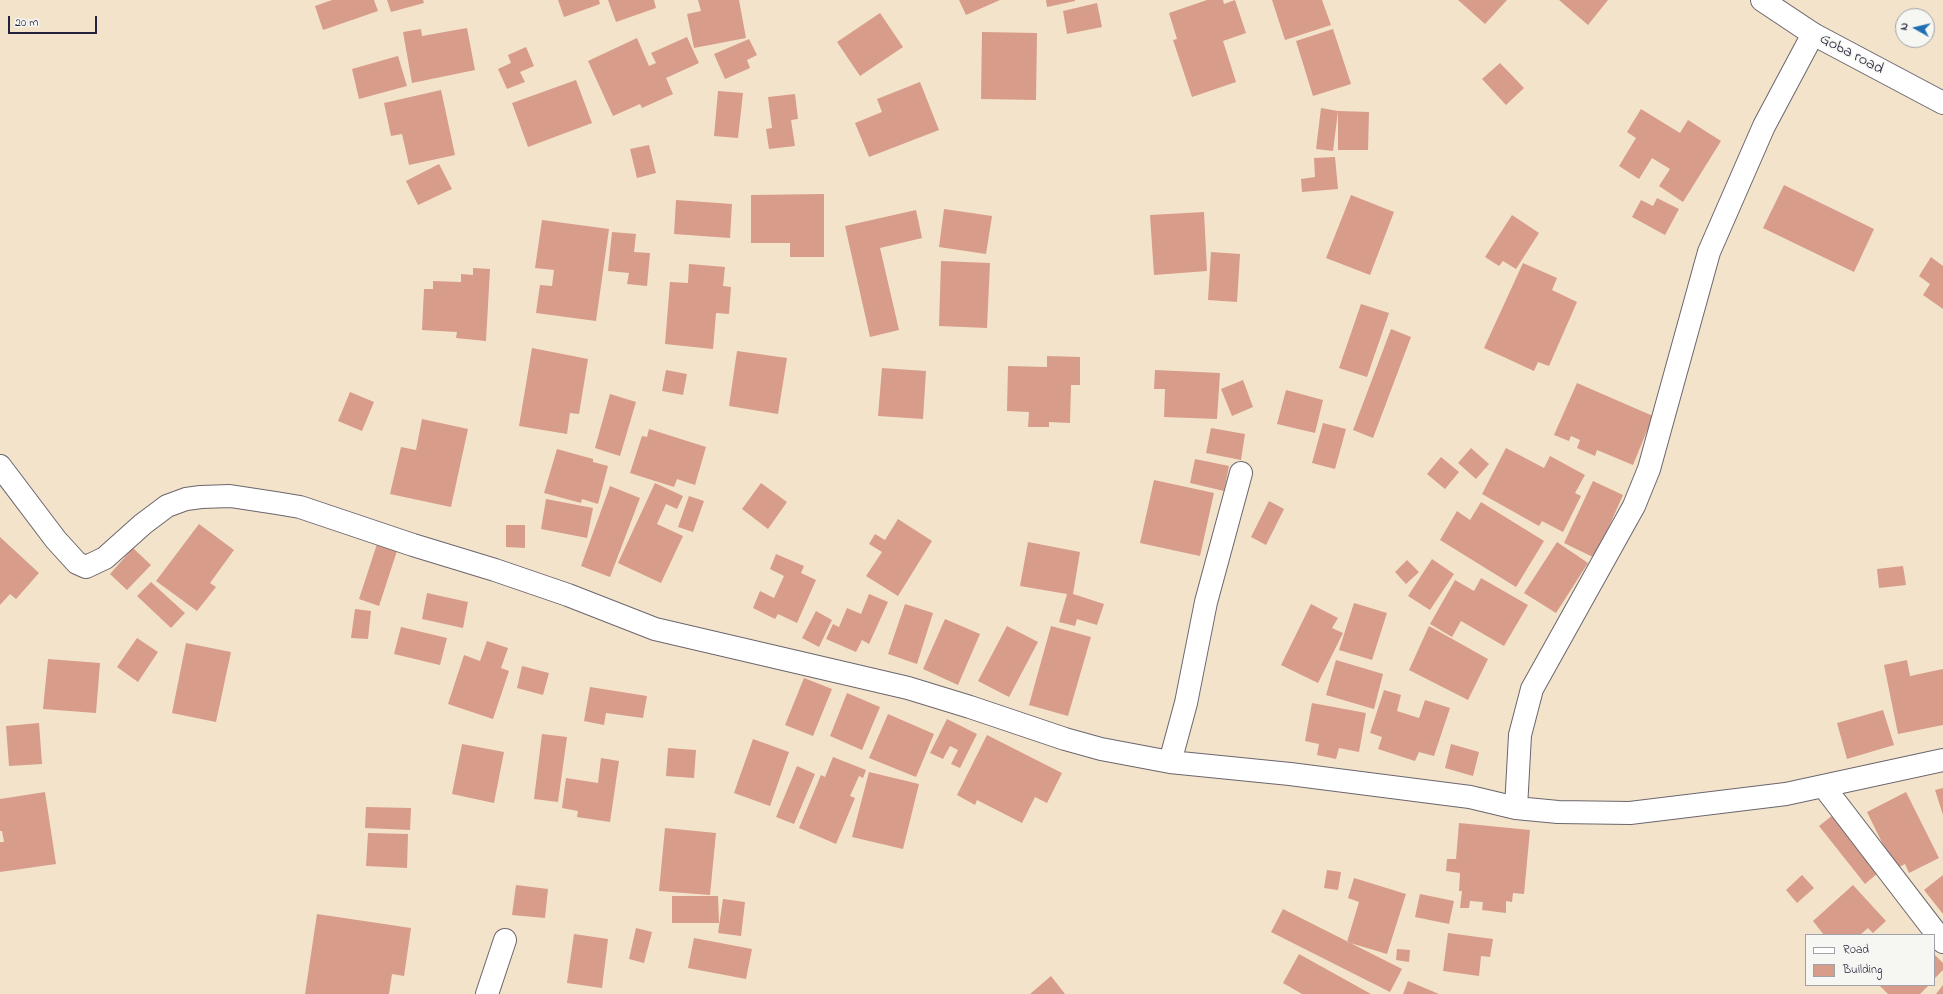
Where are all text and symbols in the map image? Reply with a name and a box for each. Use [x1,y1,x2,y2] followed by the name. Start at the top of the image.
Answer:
[10,8,99,34] scale bar
[1895,8,1935,48] north arrow
[15,14,38,32] text: 20 m
[1896,22,1913,31] text: N
[1816,30,1886,80] street label: Goba road
[1805,934,1935,986] legend
[1843,941,1869,959] text: Road
[1843,961,1882,979] text: Building

